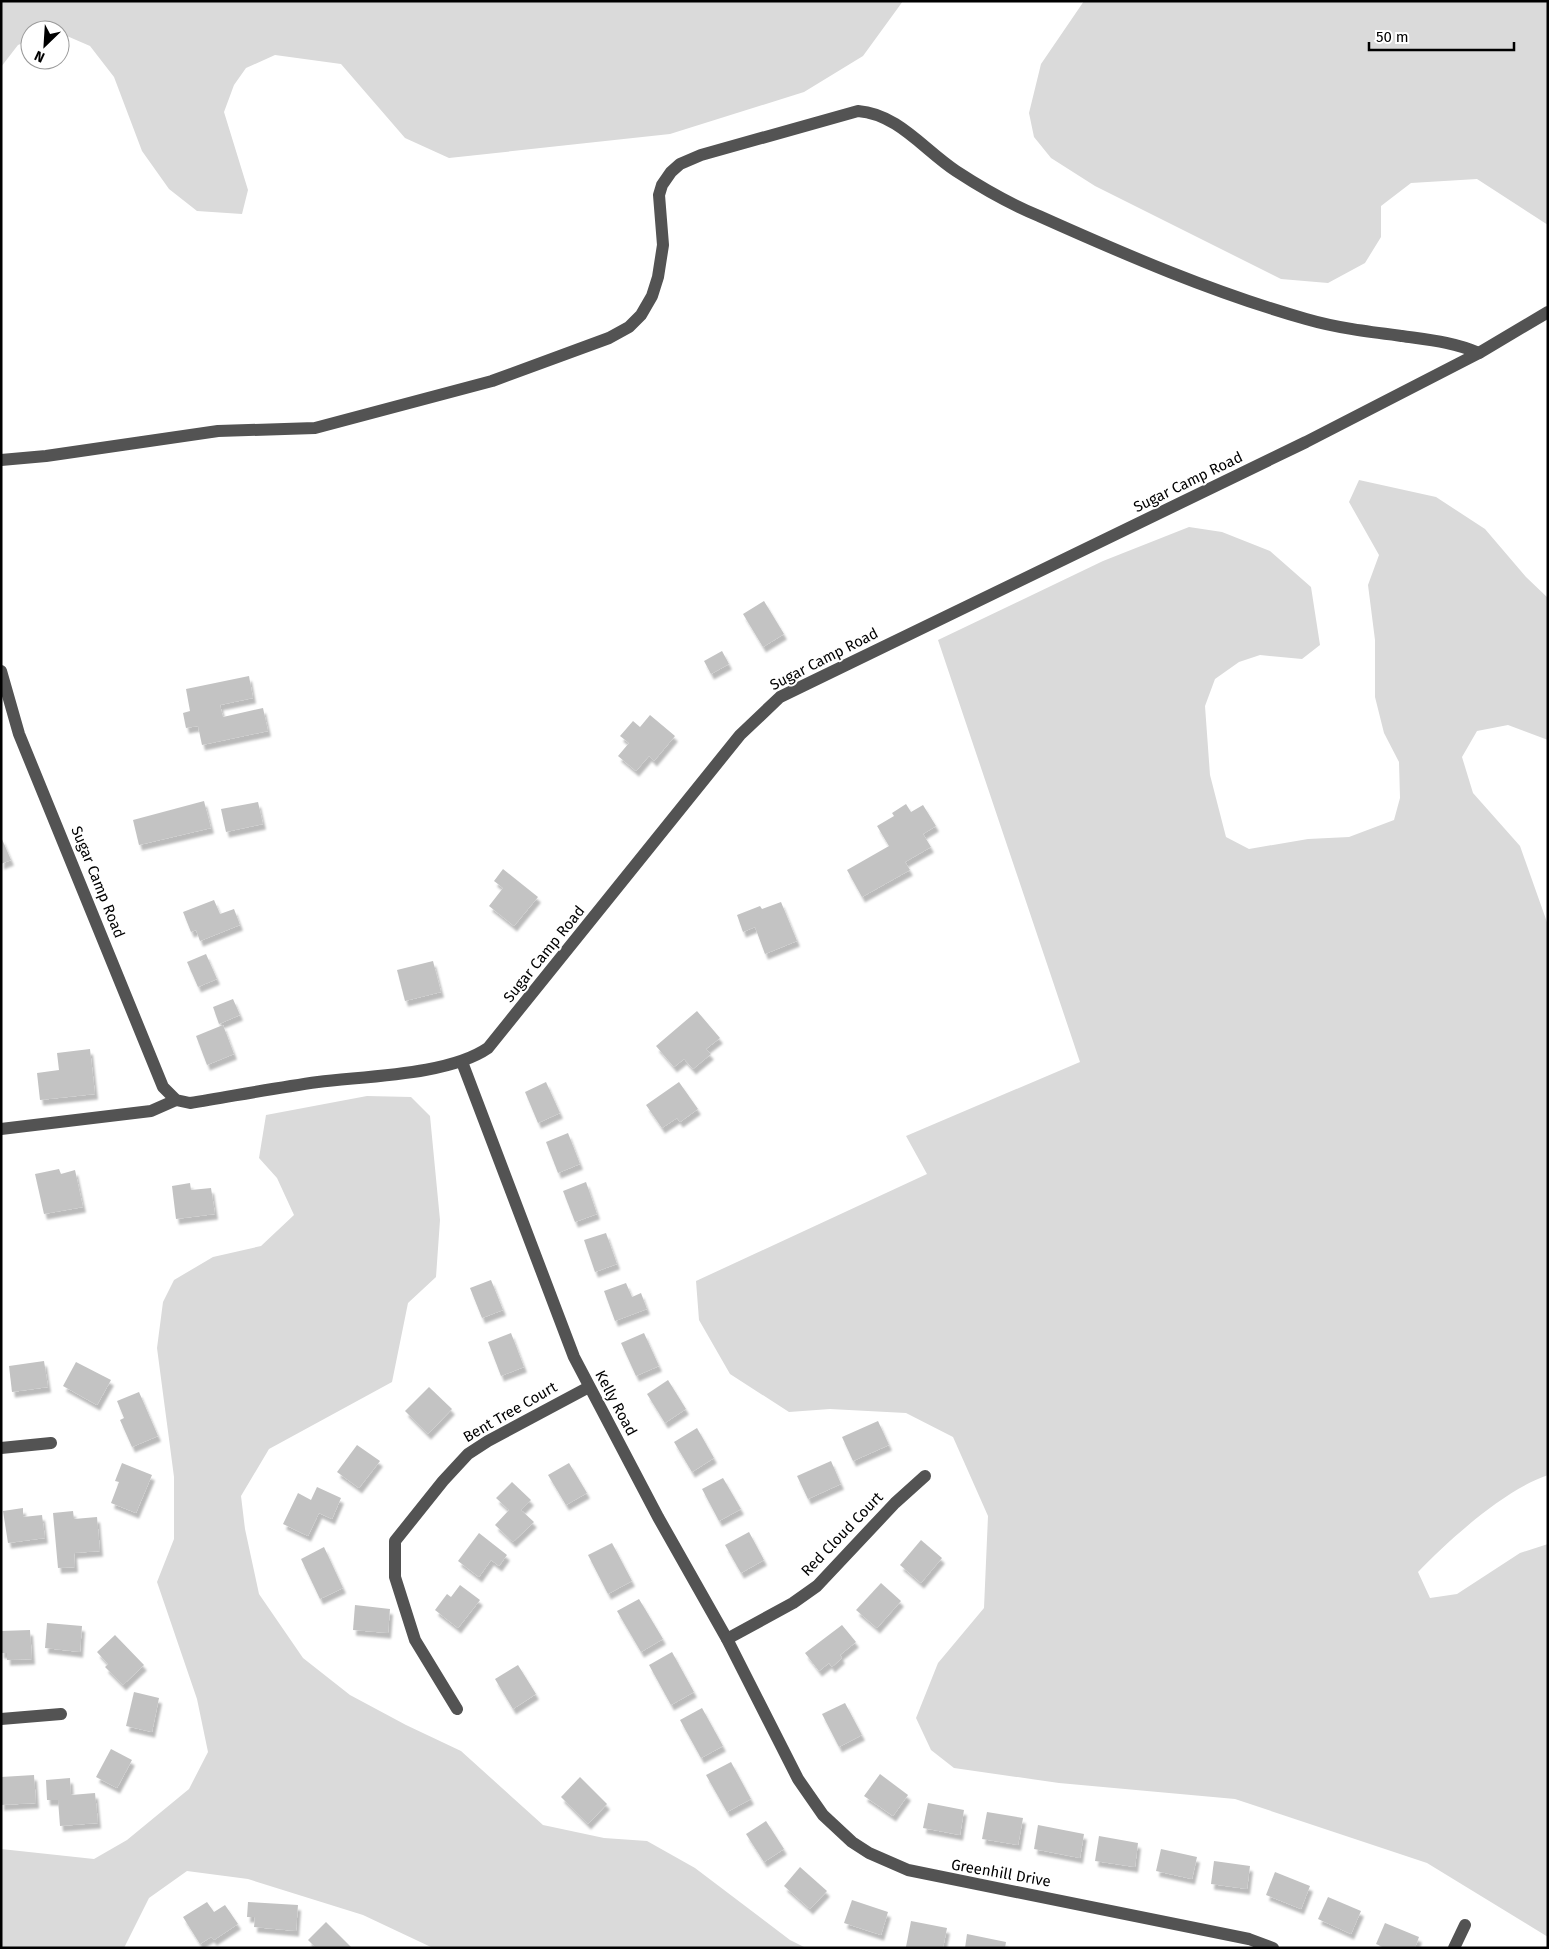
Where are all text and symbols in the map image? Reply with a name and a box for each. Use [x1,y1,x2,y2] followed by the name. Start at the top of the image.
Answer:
[20,20,70,70] north arrow
[1369,20,1514,52] scale bar
[1376,28,1409,46] text: 50 m
[32,47,48,66] text: N
[1131,448,1245,516] street label: Sugar Camp Road
[767,624,881,694] street label: Sugar Camp Road
[67,823,129,941] street label: Sugar Camp Road
[500,902,588,1006] street label: Sugar Camp Road
[591,1367,641,1439] street label: Kelly Road
[460,1378,561,1446] street label: Bent Tree Court
[797,1488,887,1580] street label: Red Cloud Court
[950,1855,1052,1891] street label: Greenhill Drive

